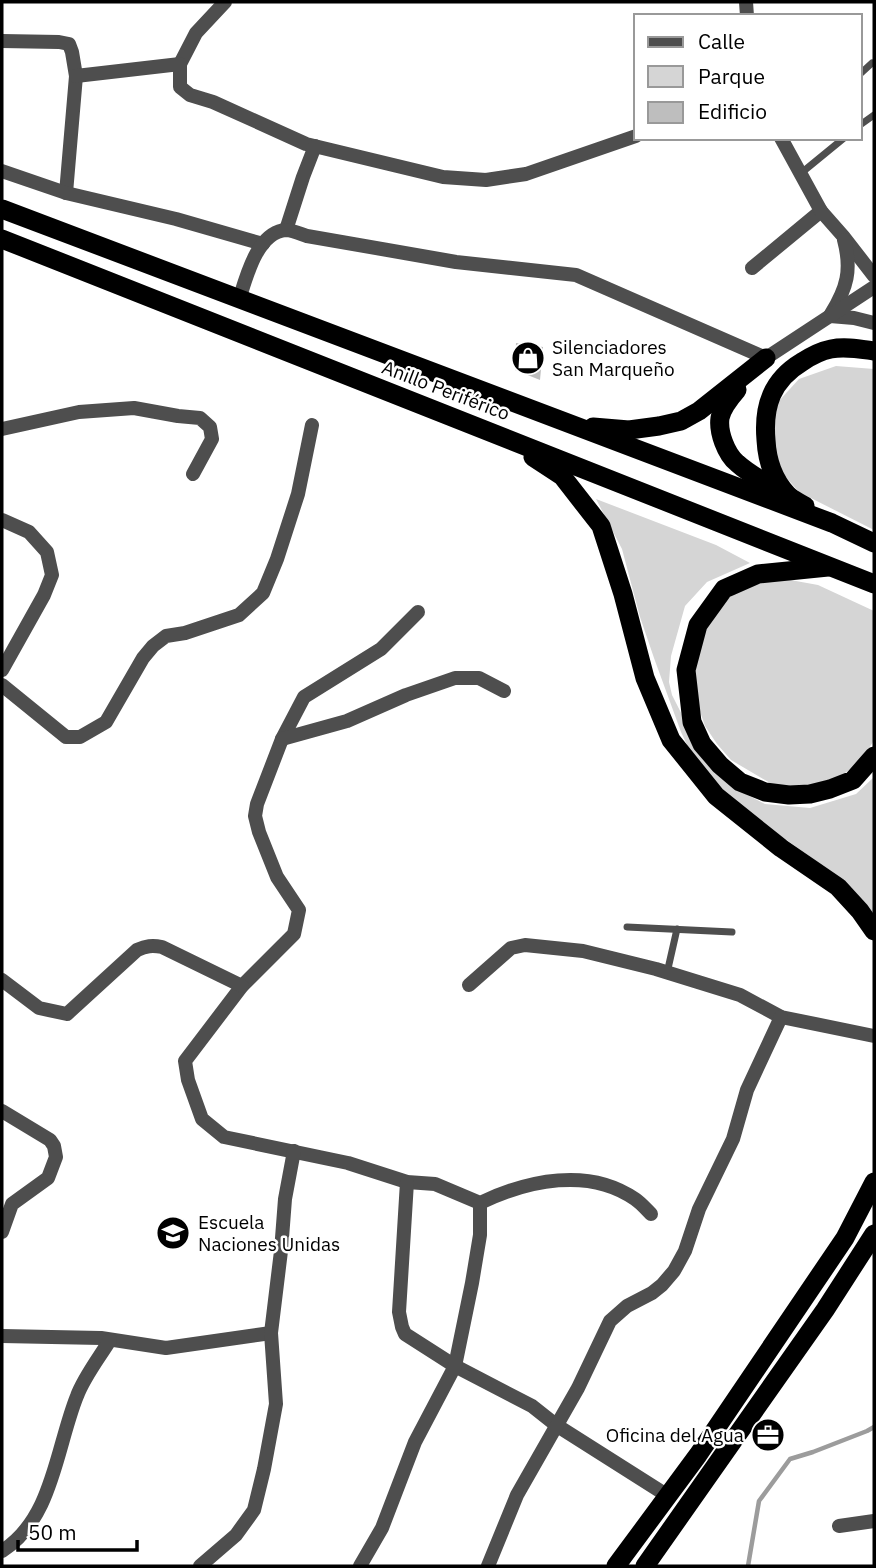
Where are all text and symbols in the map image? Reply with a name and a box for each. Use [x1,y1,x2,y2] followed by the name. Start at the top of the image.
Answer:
[634,14,862,140] legend
[698,27,745,55] text: Calle
[698,62,765,90] text: Parque
[698,97,767,125] text: Edificio
[552,335,675,381] place label: Silenciadores San Marqueño
[509,339,547,377] shop icon: Silenciadores San Marqueño
[379,355,513,425] street label: Anillo Periférico
[198,1210,340,1256] place label: Escuela Naciones Unidas
[154,1214,192,1252] school or university icon: Escuela Naciones Unidas
[749,1416,787,1454] office icon: Oficina del Agua
[606,1423,744,1447] place label: Oficina del Agua
[18,1508,136,1552] scale bar
[28,1518,77,1546] text: 50 m

